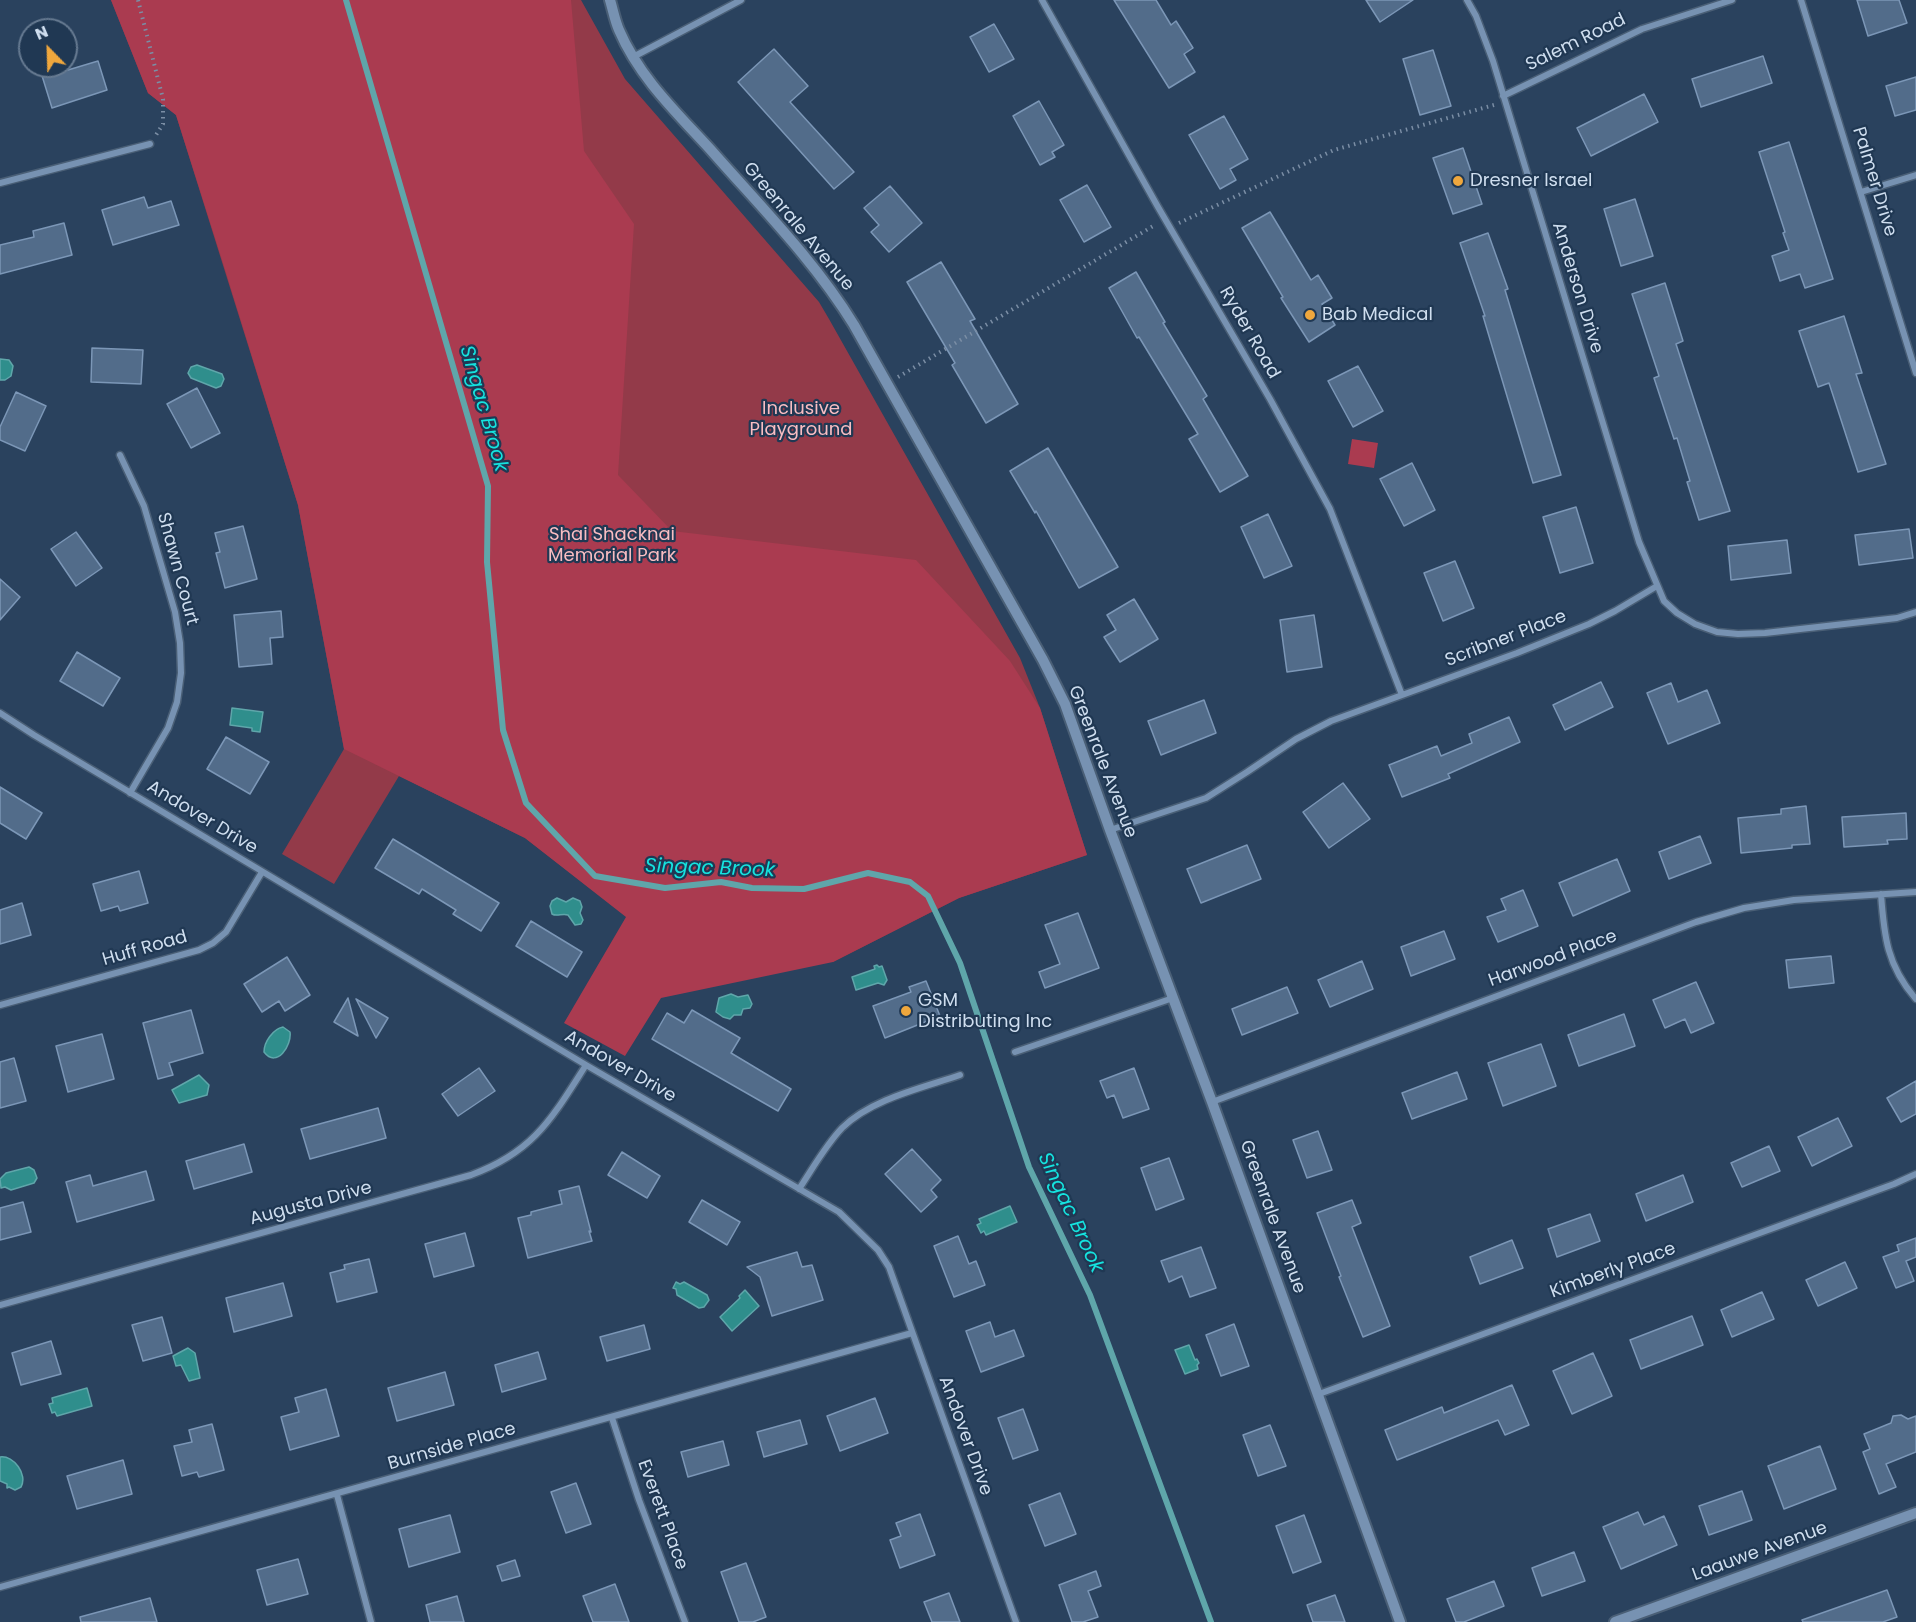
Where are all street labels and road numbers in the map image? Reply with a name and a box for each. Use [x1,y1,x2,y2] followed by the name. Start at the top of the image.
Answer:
[1523,10,1629,76] street label: Salem Road
[1847,125,1901,239] street label: Palmer Drive
[738,158,858,296] street label: Greenrale Avenue
[1547,220,1607,356] street label: Anderson Drive
[1214,283,1284,383] street label: Ryder Road
[152,510,202,628] street label: Shawn Court
[1442,606,1570,672] street label: Scribner Place
[1063,683,1141,841] street label: Greenrale Avenue
[143,776,261,860] street label: Andover Drive
[1486,926,1620,992] street label: Harwood Place
[100,927,190,971] street label: Huff Road
[560,1026,680,1108] street label: Andover Drive
[1234,1137,1310,1297] street label: Greenrale Avenue
[248,1177,374,1231] street label: Augusta Drive
[1547,1238,1679,1304] street label: Kimberly Place
[933,1373,997,1499] street label: Andover Drive
[386,1418,518,1476] street label: Burnside Place
[632,1457,692,1573] street label: Everett Place
[1690,1518,1830,1586] street label: Laauwe Avenue

